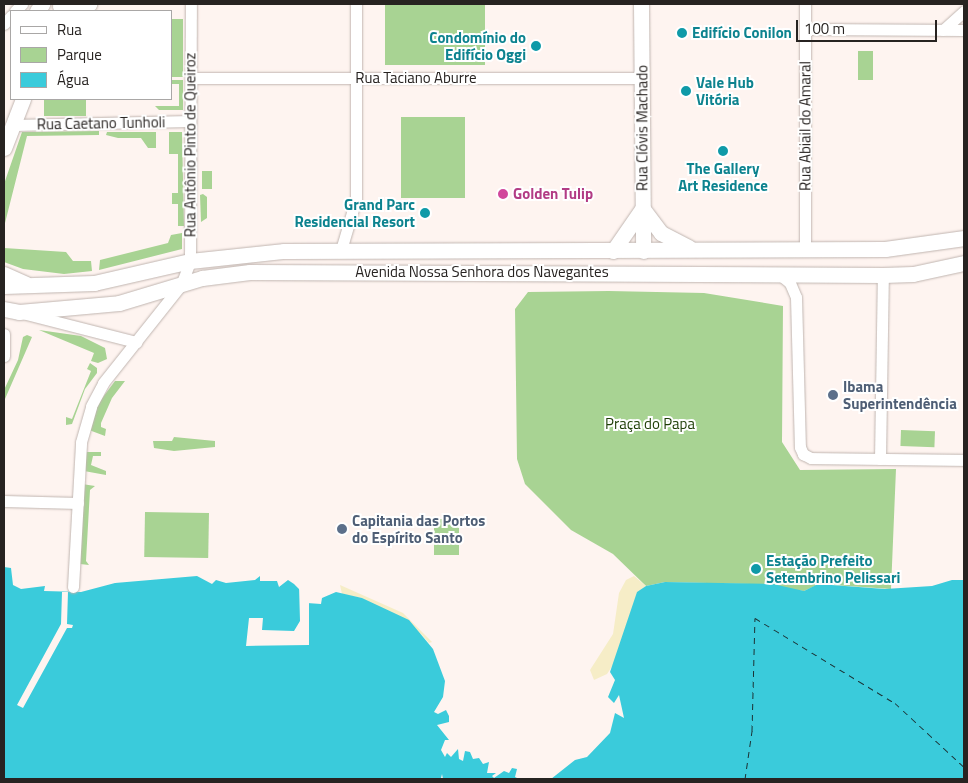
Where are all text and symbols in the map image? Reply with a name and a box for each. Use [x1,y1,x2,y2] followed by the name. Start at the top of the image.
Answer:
[10,10,172,100] legend
[798,10,939,42] scale bar
[804,17,845,40] text: 100 m
[57,18,82,41] text: Rua
[692,24,792,42] place label: Edifício Conilon
[676,27,688,39] marker: Edifício Conilon
[429,28,526,63] place label: Condomínio do Edifício Oggi
[530,40,542,52] marker: Condomínio do Edifício Oggi
[57,43,102,66] text: Parque
[181,53,199,237] street label: Rua Antônio Pinto de Queiroz
[796,61,814,191] street label: Rua Abiail do Amaral
[633,65,651,191] street label: Rua Clóvis Machado
[57,68,89,91] text: Água
[355,69,477,87] street label: Rua Taciano Aburre
[696,73,754,108] place label: Vale Hub Vitória
[680,85,692,97] marker: Vale Hub Vitória
[37,113,165,133] street label: Rua Caetano Tunholi
[717,145,729,157] marker: The Gallery Art Residence
[678,159,768,194] place label: The Gallery Art Residence
[513,185,593,203] place label: Golden Tulip
[497,188,509,200] marker: Golden Tulip
[295,195,415,230] place label: Grand Parc Residencial Resort
[419,207,431,219] marker: Grand Parc Residencial Resort
[355,263,609,281] street label: Avenida Nossa Senhora dos Navegantes
[843,377,957,412] place label: Ibama Superintendência
[827,389,839,401] marker: Ibama Superintendência
[605,415,695,433] park label: Praça do Papa
[352,511,485,546] place label: Capitania das Portos do Espírito Santo
[336,523,348,535] marker: Capitania das Portos do Espírito Santo
[766,551,900,586] place label: Estação Prefeito Setembrino Pelissari
[750,563,762,575] marker: Estação Prefeito Setembrino Pelissari

